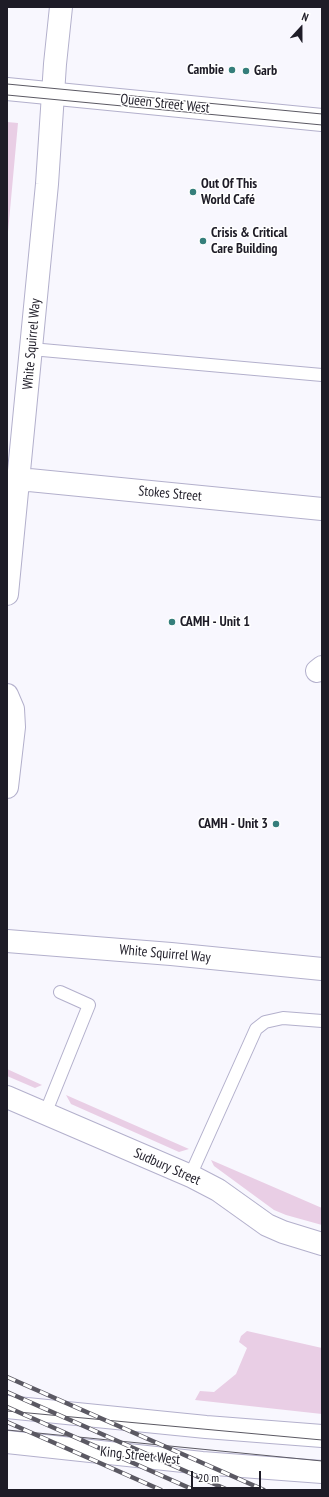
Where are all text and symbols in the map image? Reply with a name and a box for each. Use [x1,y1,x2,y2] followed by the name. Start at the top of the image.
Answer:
[281,8,321,48] north arrow
[300,9,311,24] text: N
[187,62,224,78] place label: Cambie
[254,63,277,79] place label: Garb
[227,65,237,75] marker: Cambie
[241,66,251,76] marker: Garb
[120,91,210,117] street label: Queen Street West
[201,176,257,208] place label: Out Of This World Café
[188,187,198,197] marker: Out Of This World Café
[211,225,287,258] place label: Crisis & Critical Care Building
[198,236,208,246] marker: Crisis & Critical Care Building
[20,298,44,390] street label: White Squirrel Way
[138,483,202,505] street label: Stokes Street
[180,614,250,630] place label: CAMH - Unit 1
[167,617,177,627] marker: CAMH - Unit 1
[198,816,268,832] place label: CAMH - Unit 3
[271,819,281,829] marker: CAMH - Unit 3
[119,942,211,966] street label: White Squirrel Way
[131,1145,203,1189] street label: Sudbury Street
[99,1443,181,1469] street label: King Street West
[193,1463,263,1489] scale bar
[198,1470,219,1485] text: 20 m

